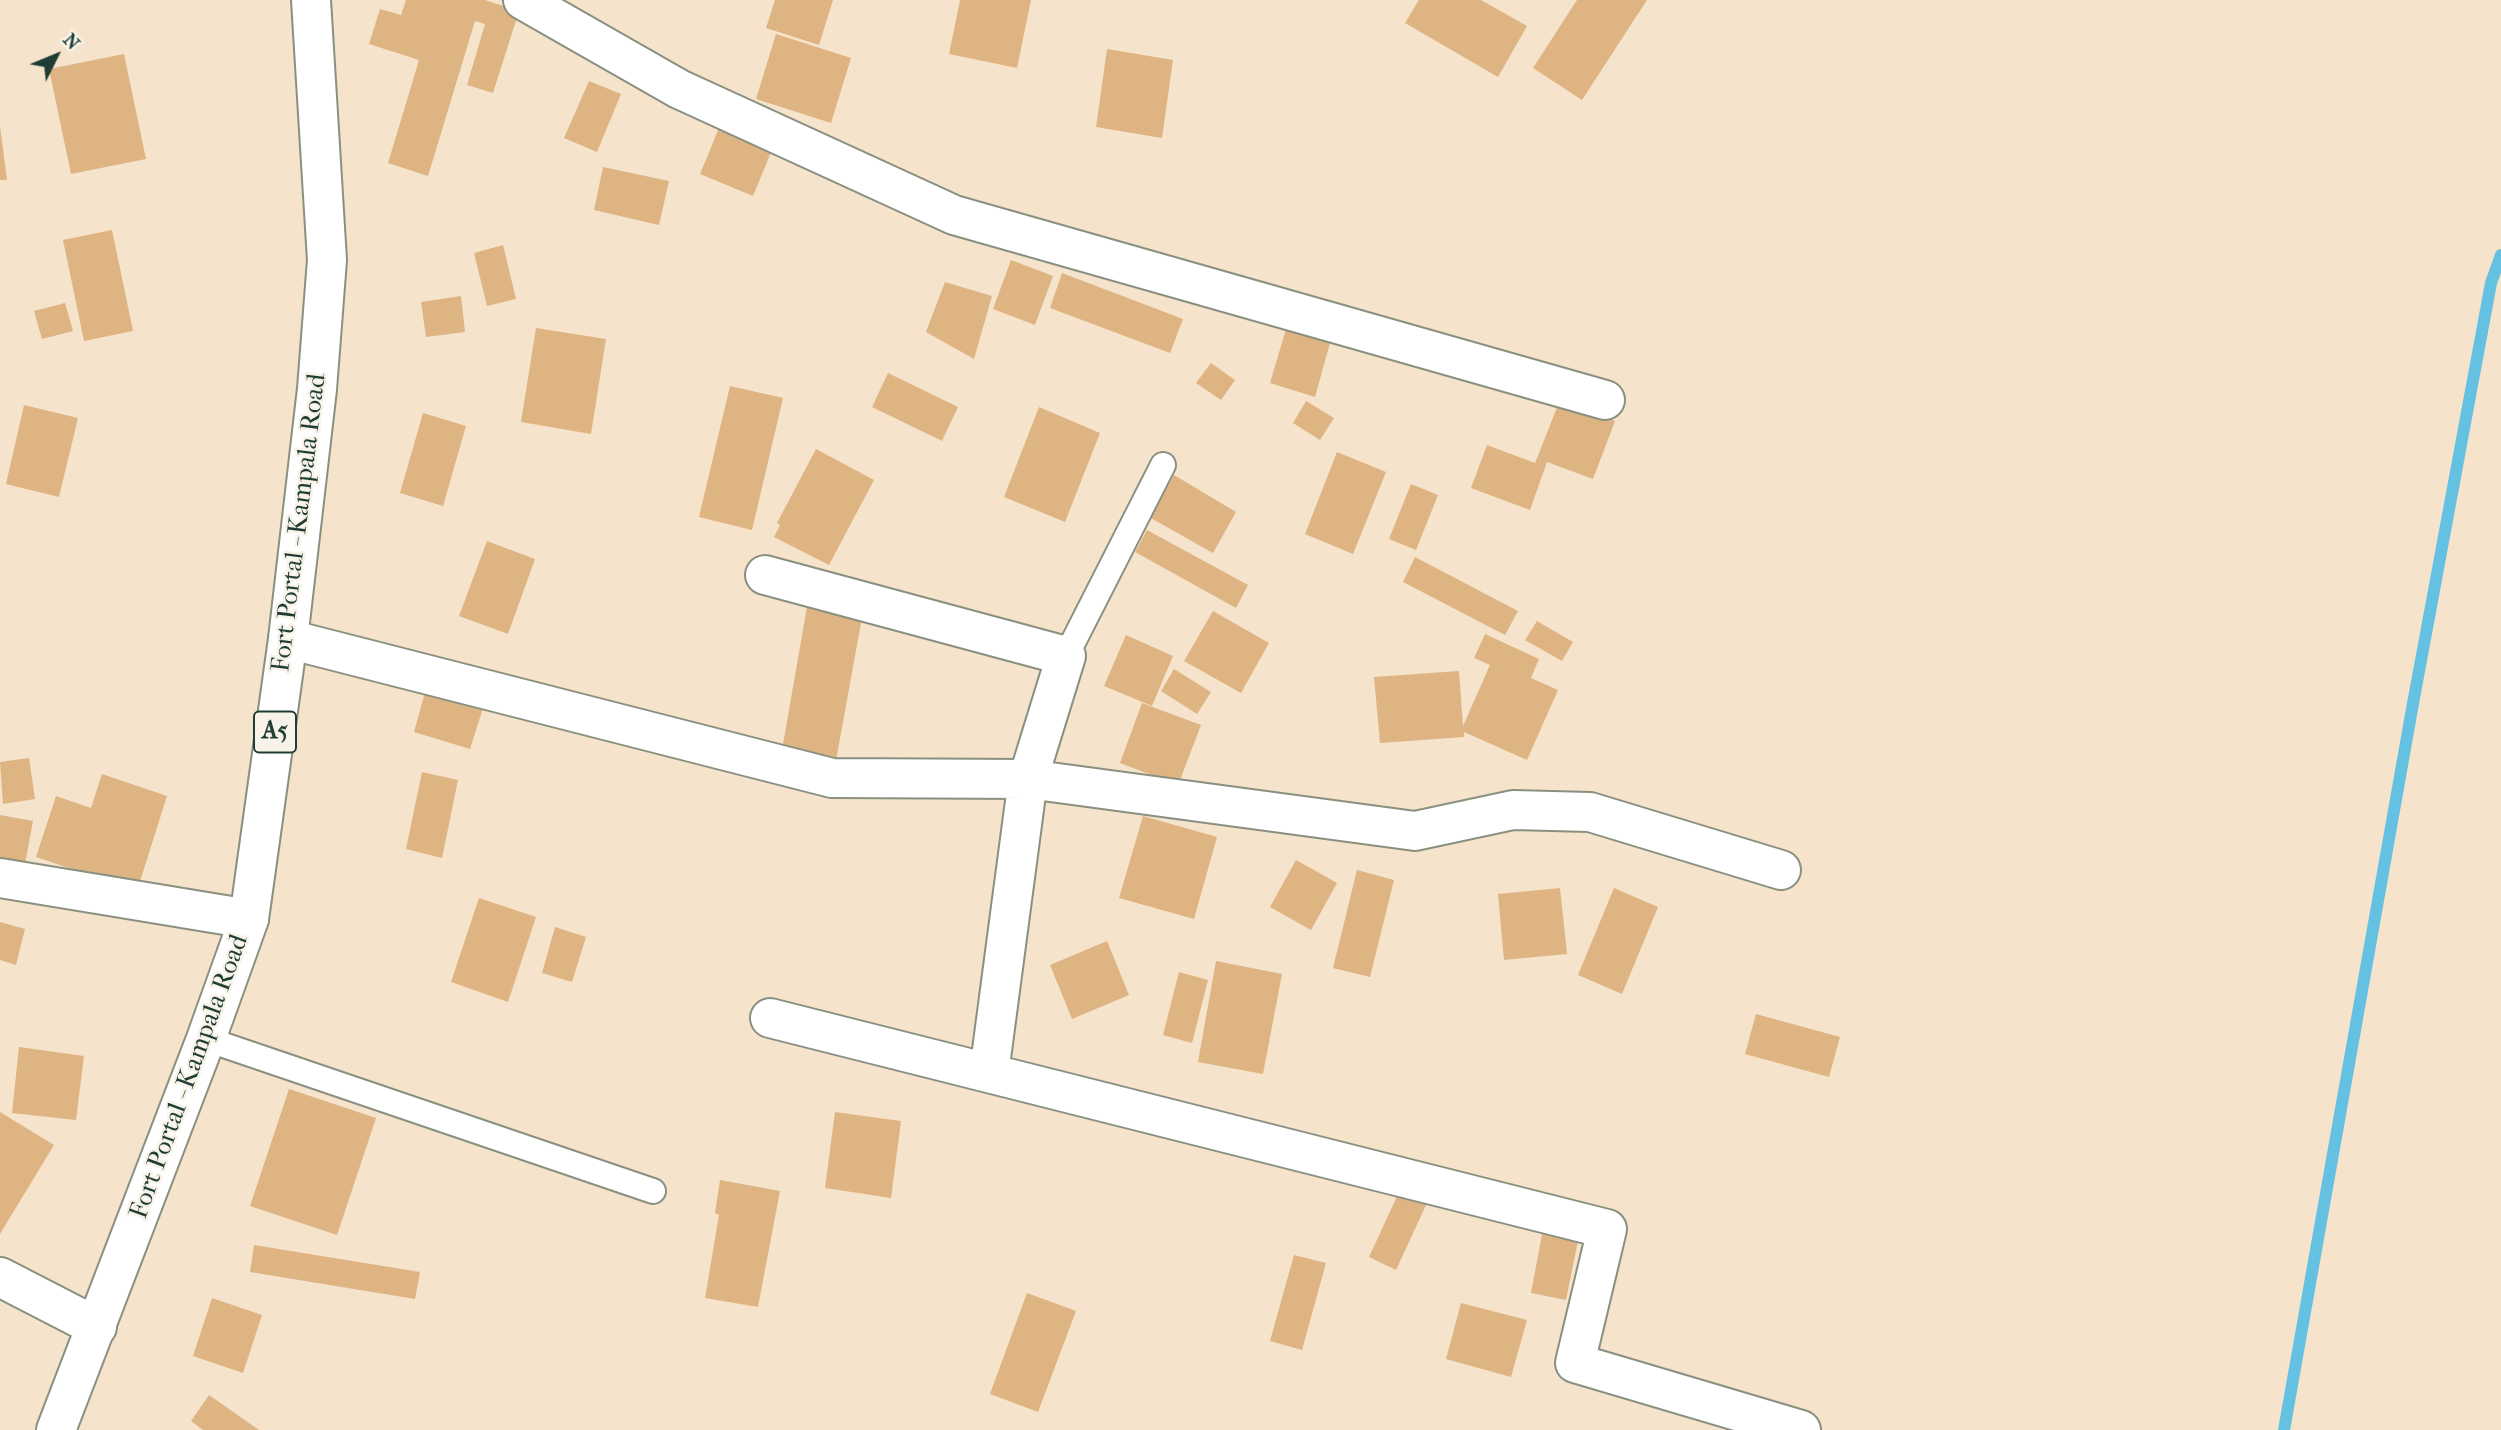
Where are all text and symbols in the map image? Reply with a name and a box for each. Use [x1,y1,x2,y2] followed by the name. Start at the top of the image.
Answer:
[21,21,91,91] north arrow
[58,29,84,54] text: N
[266,372,334,674] street label: Fort Portal - Kampala Road
[254,712,296,752] road number: A5
[124,931,256,1223] street label: Fort Portal - Kampala Road

